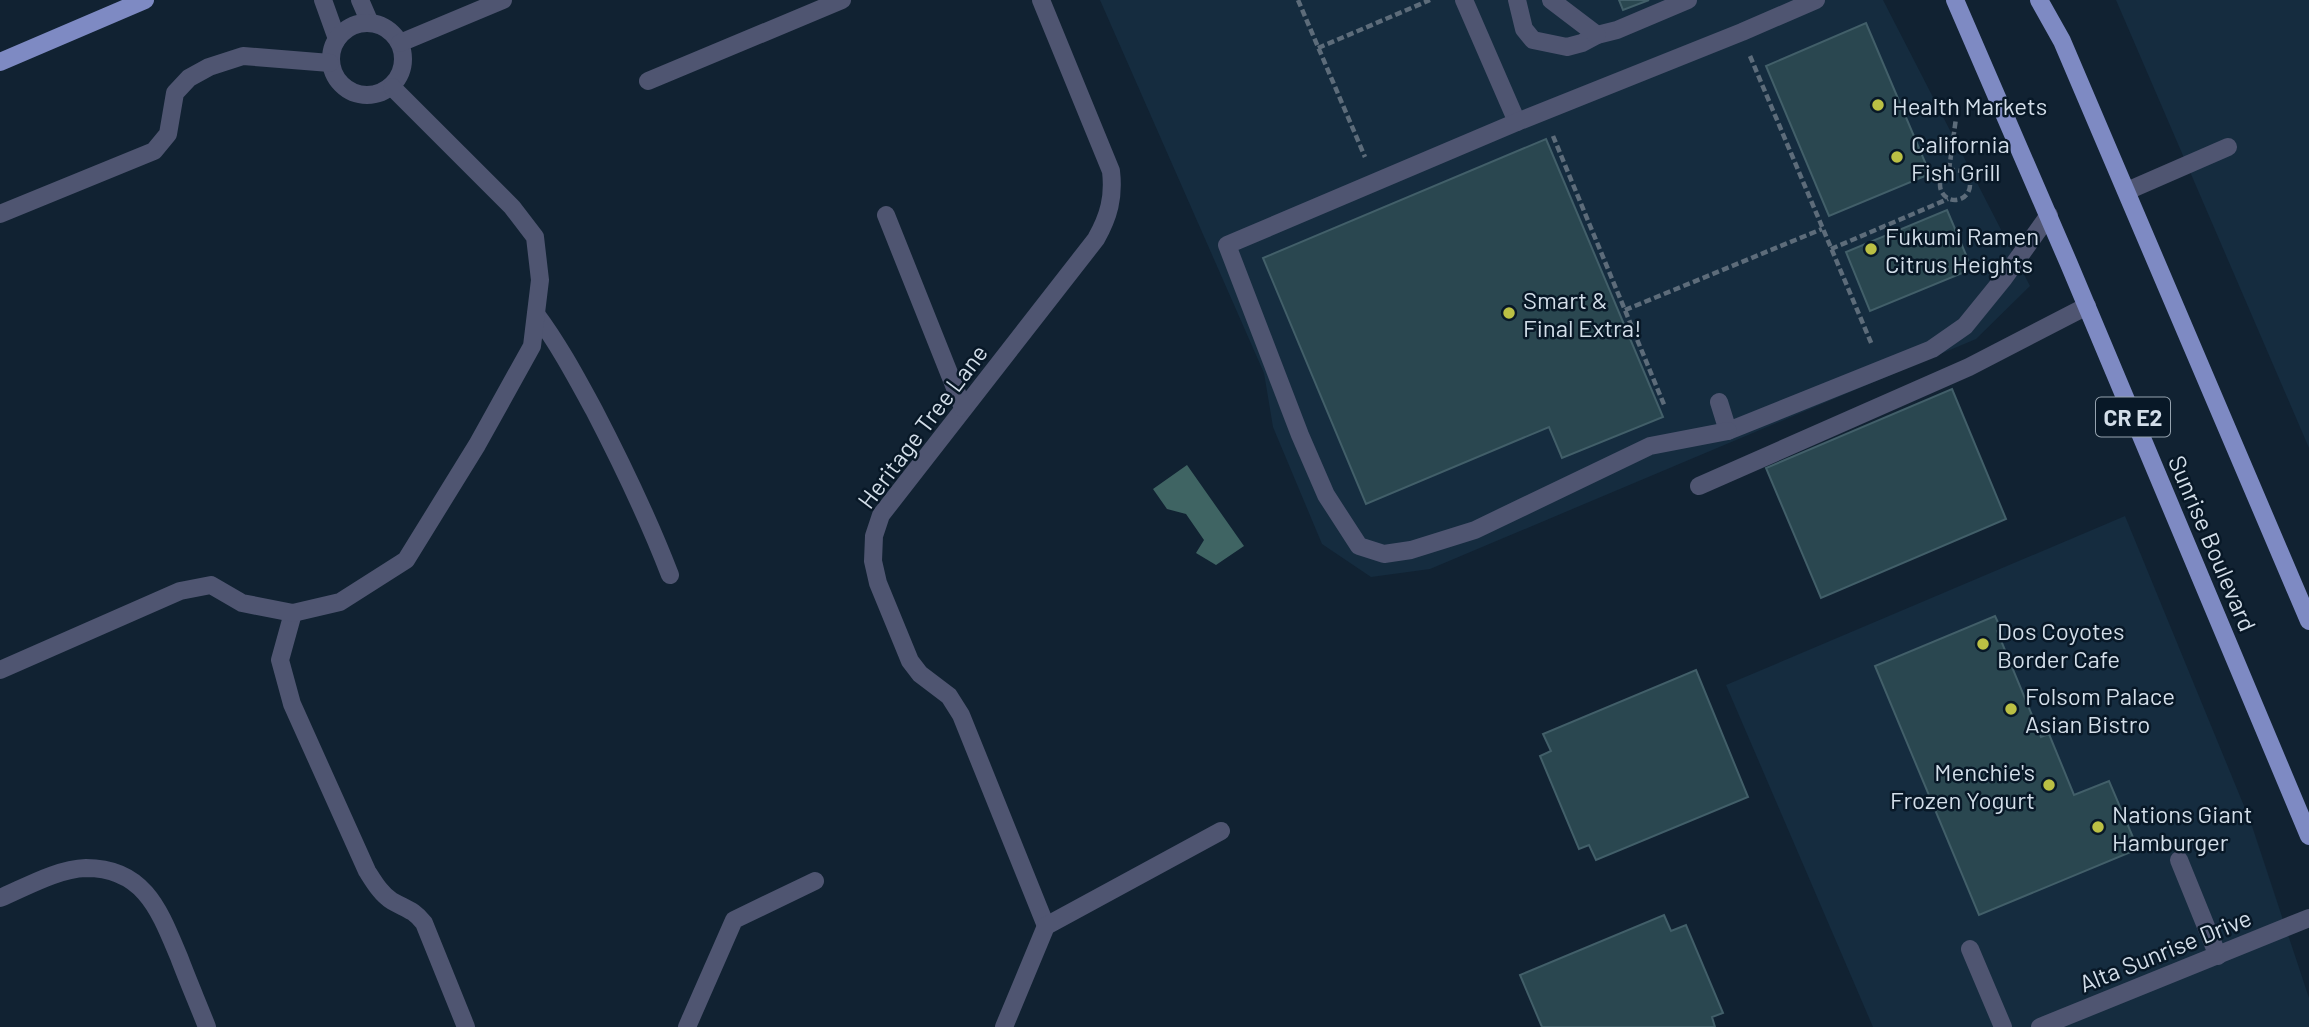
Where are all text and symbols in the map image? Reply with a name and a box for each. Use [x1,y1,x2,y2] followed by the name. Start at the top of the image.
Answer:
[1892,91,2047,120] place label: Health Markets
[1870,97,1886,113] marker: Health Markets
[1911,129,2010,186] place label: California Fish Grill
[1889,149,1905,165] marker: California Fish Grill
[1885,221,2039,278] place label: Fukumi Ramen Citrus Heights
[1863,241,1879,257] marker: Fukumi Ramen Citrus Heights
[1523,285,1642,342] place label: Smart & Final Extra!
[1501,305,1517,321] marker: Smart & Final Extra!
[851,338,993,514] street label: Heritage Tree Lane
[2096,398,2170,436] road number: CR E2
[2163,451,2263,635] street label: Sunrise Boulevard
[1997,616,2125,673] place label: Dos Coyotes Border Cafe
[1975,636,1991,652] marker: Dos Coyotes Border Cafe
[2025,681,2175,738] place label: Folsom Palace Asian Bistro
[2003,701,2019,717] marker: Folsom Palace Asian Bistro
[1890,757,2035,814] place label: Menchie's Frozen Yogurt
[2041,777,2057,793] marker: Menchie's Frozen Yogurt
[2112,799,2252,856] place label: Nations Giant Hamburger
[2090,819,2106,835] marker: Nations Giant Hamburger
[2075,902,2255,998] street label: Alta Sunrise Drive

